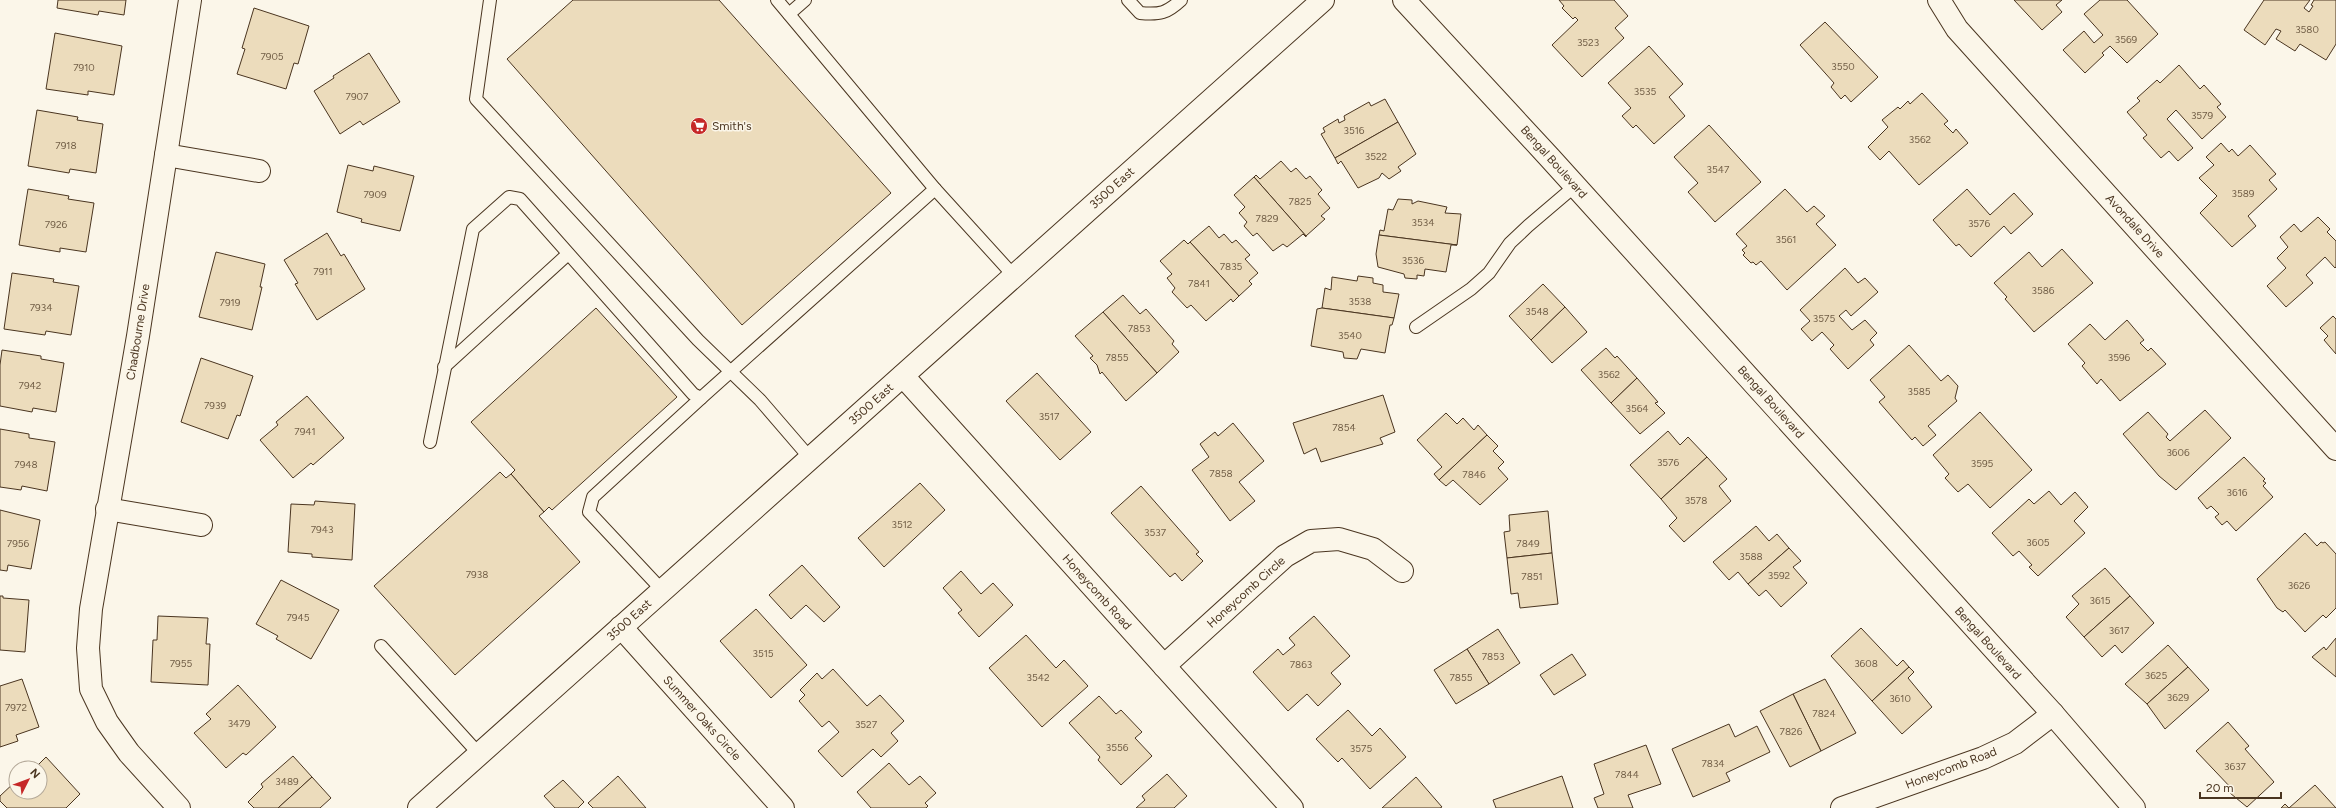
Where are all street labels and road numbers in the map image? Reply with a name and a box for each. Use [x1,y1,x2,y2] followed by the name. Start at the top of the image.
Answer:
[1518,123,1590,201] street label: Bengal Boulevard
[1087,164,1138,212] street label: 3500 East
[2103,191,2168,261] street label: Avondale Drive
[123,282,153,381] street label: Chadbourne Drive
[1735,363,1807,441] street label: Bengal Boulevard
[846,380,897,428] street label: 3500 East
[1060,551,1134,633] street label: Honeycomb Road
[1204,553,1288,631] street label: Honeycomb Circle
[604,596,655,644] street label: 3500 East
[1952,604,2024,682] street label: Bengal Boulevard
[660,673,744,764] street label: Summer Oaks Circle
[1903,744,1999,792] street label: Honeycomb Road

